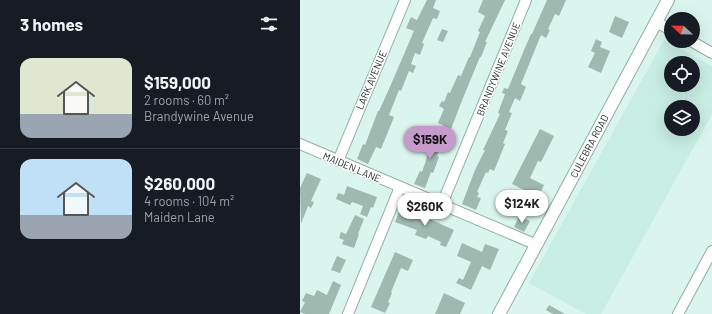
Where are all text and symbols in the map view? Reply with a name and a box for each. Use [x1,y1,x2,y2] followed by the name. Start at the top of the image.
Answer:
[664,12,700,48] north arrow
[664,12,700,136] map controls
[258,13,280,35] icon: filters
[20,14,83,34] text: 3 homes
[474,20,522,118] street label: BRANDYWINE AVENUE
[353,49,389,111] street label: LARK AVENUE
[664,56,700,92] button: locate
[144,72,211,92] text: $159,000
[52,74,100,122] icon: home
[144,92,229,108] text: 2 rooms · 60 m²
[664,100,700,136] button: layers
[144,108,254,124] text: Brandywine Avenue
[567,112,611,180] street label: CULEBRA ROAD
[402,126,458,160] pin: $159K
[413,131,447,147] text: $159K
[321,149,383,185] street label: MAIDEN LANE
[144,173,215,193] text: $260,000
[52,175,100,223] icon: home
[494,190,550,224] pin: $124K
[144,193,234,209] text: 4 rooms · 104 m²
[397,193,453,227] pin: $260K
[504,195,540,211] text: $124K
[406,198,444,214] text: $260K
[144,209,215,225] text: Maiden Lane

